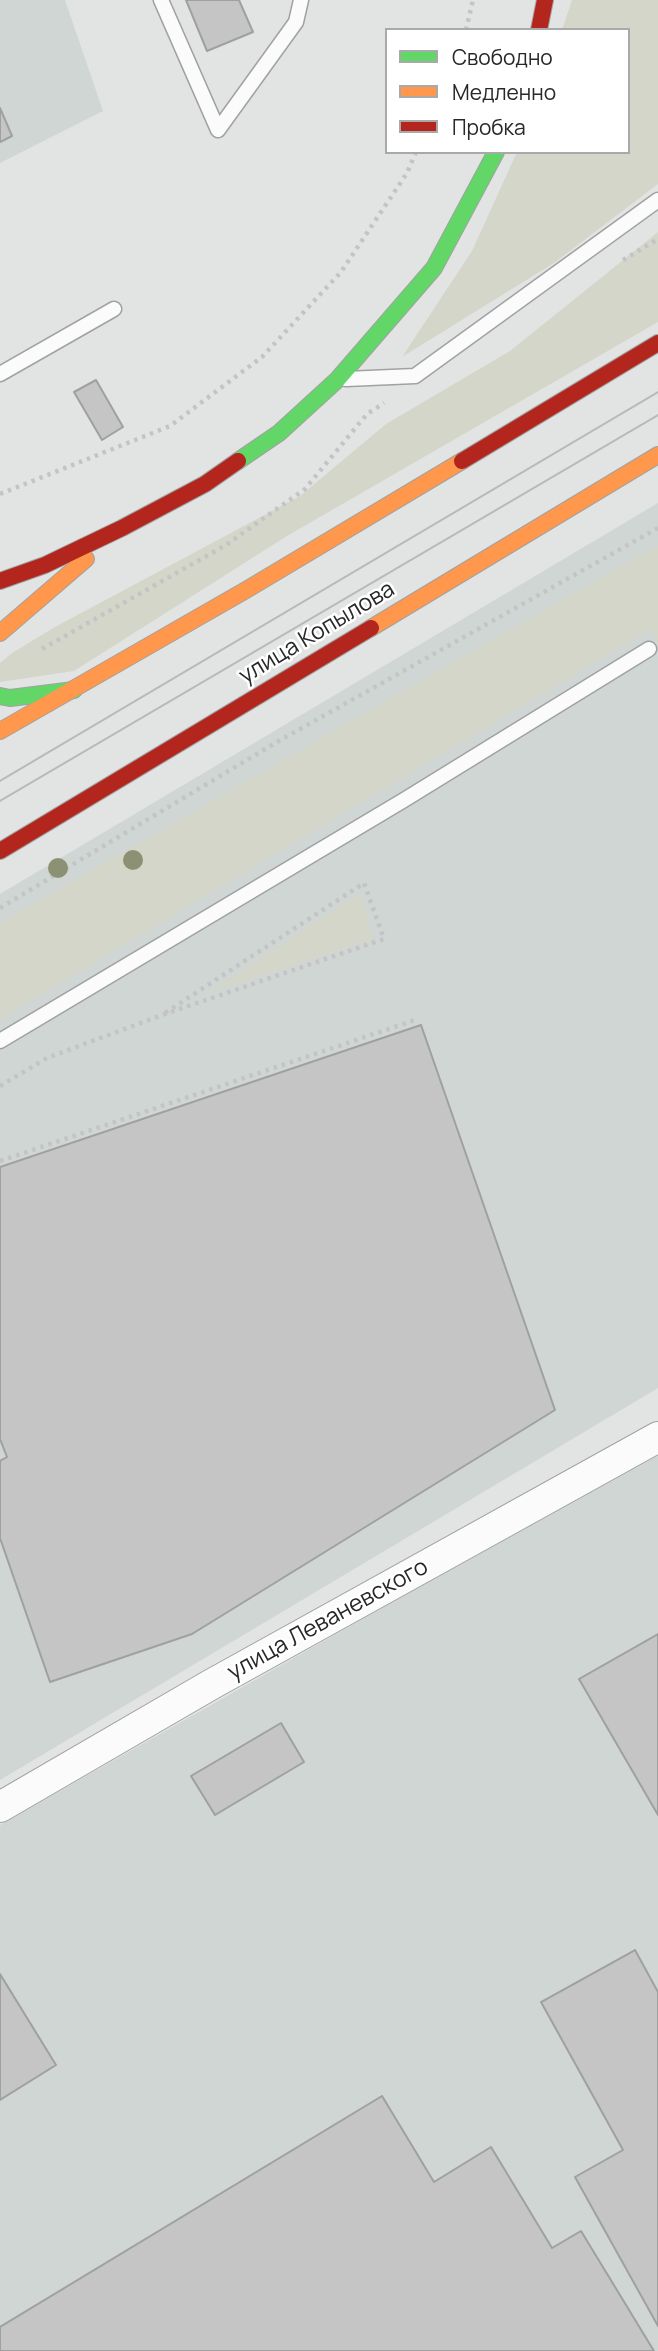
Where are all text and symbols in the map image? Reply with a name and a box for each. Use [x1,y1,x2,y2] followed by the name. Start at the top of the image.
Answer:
[385,28,630,154] legend
[452,43,553,71] text: Свободно
[452,78,556,106] text: Медленно
[452,113,526,141] text: Пробка
[234,576,400,690] street label: улица Копылова
[223,1553,433,1687] street label: улица Леваневского

